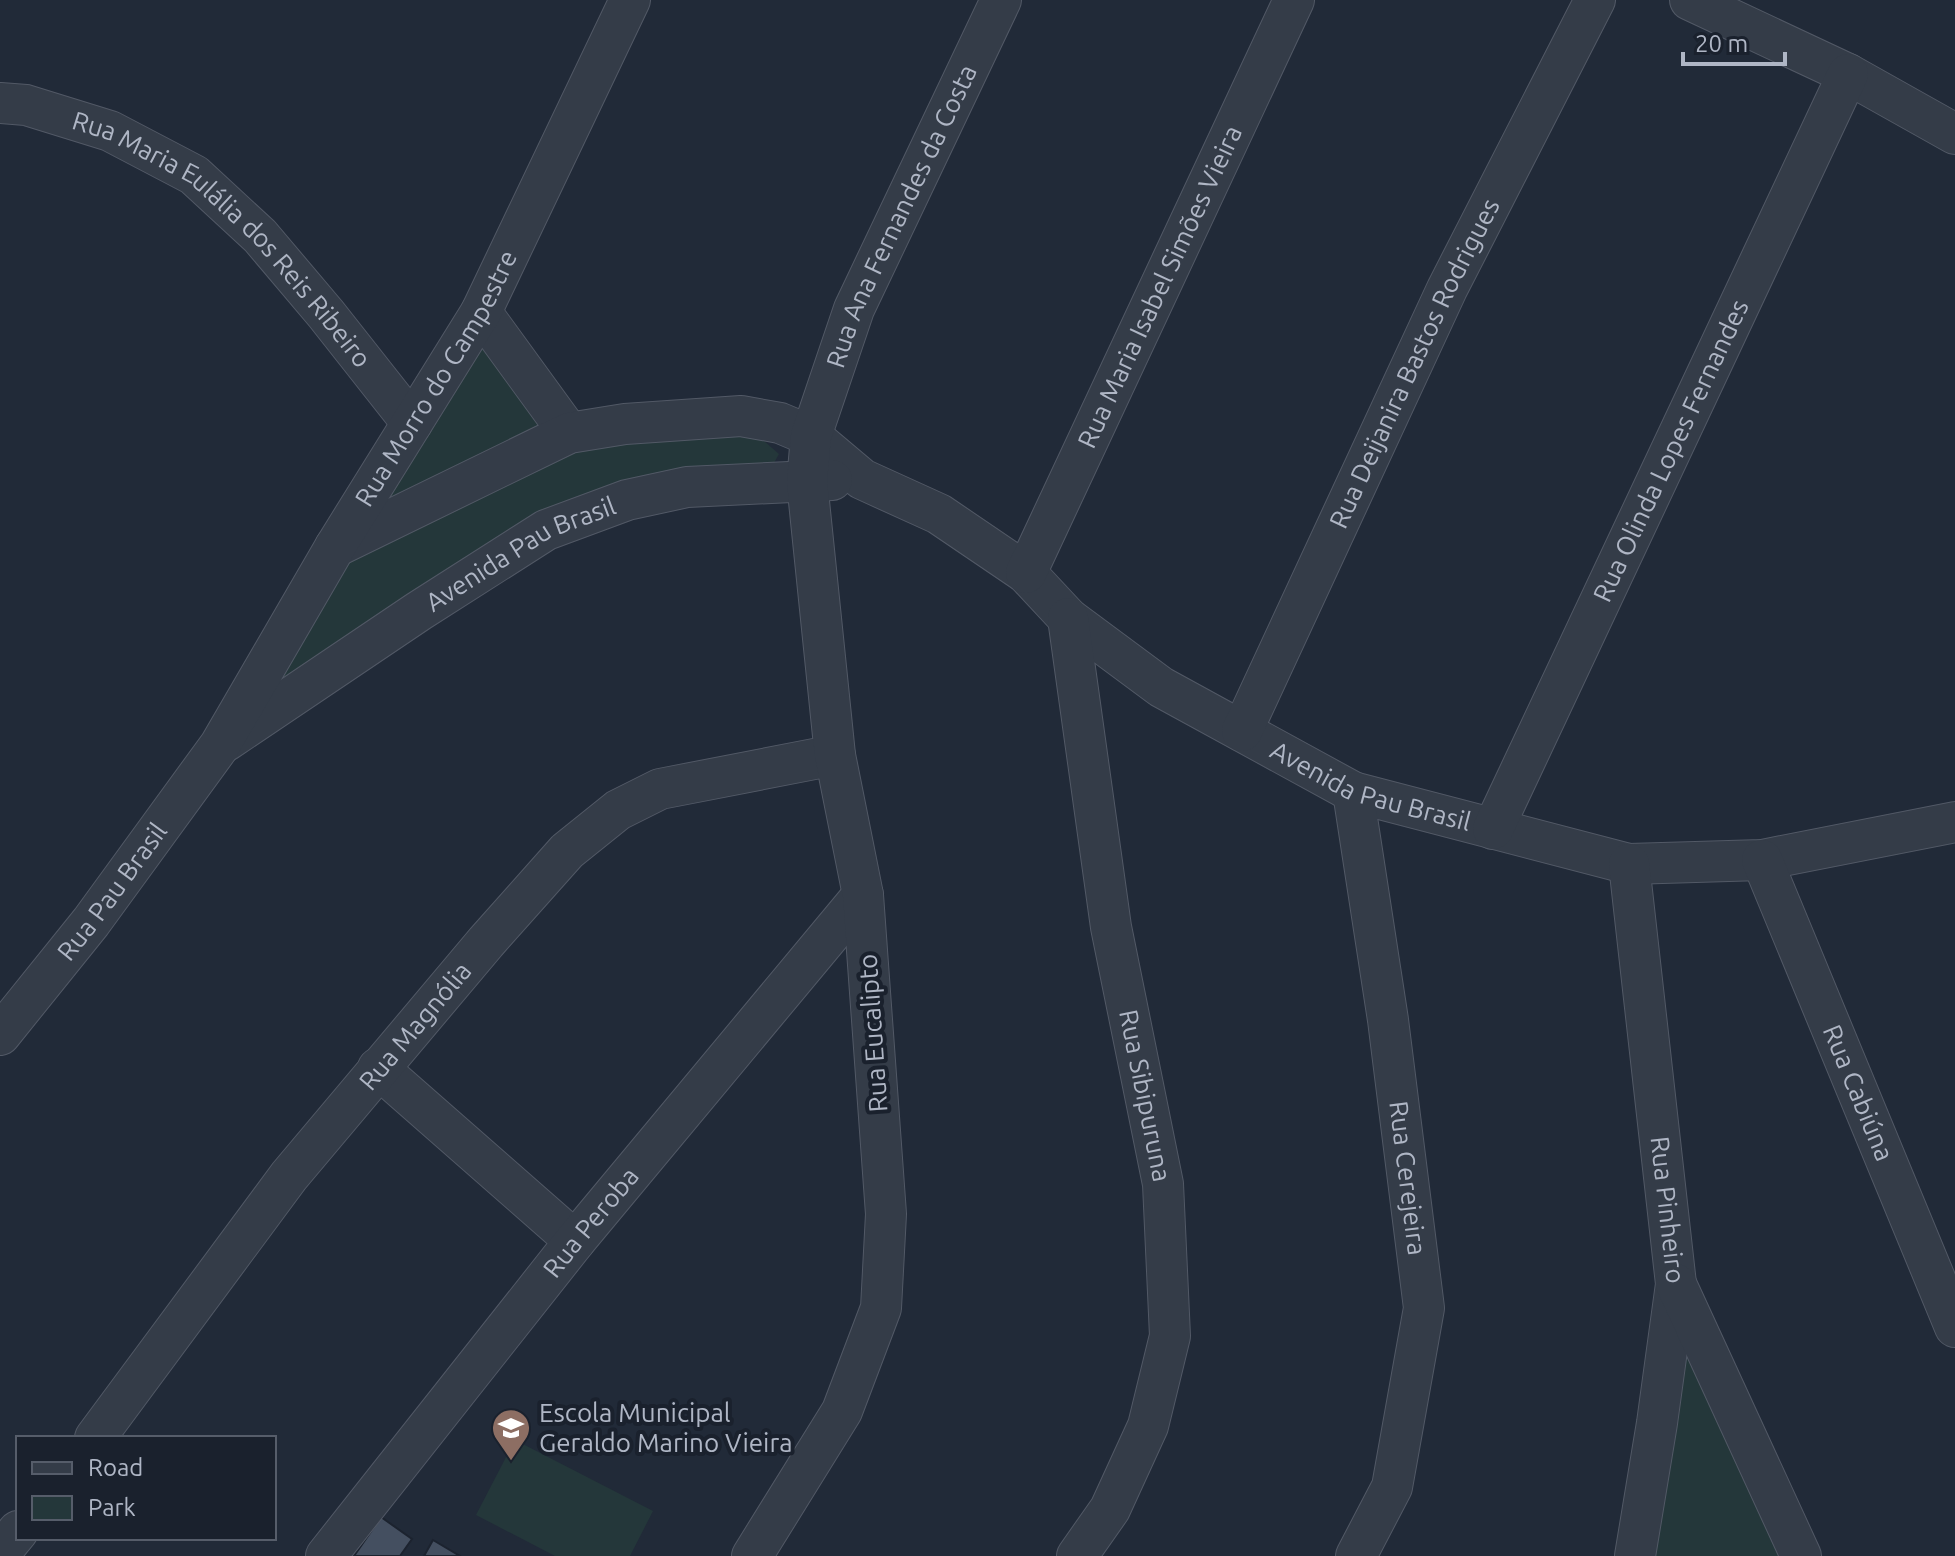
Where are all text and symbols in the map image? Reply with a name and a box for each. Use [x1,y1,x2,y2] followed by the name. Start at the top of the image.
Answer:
[1683,16,1785,66] scale bar
[1695,30,1748,57] text: 20 m
[820,60,982,371] street label: Rua Ana Fernandes da Costa
[69,105,377,373] street label: Rua Maria Eulália dos Reis Ribeiro
[1072,121,1247,452] street label: Rua Maria Isabel Simões Vieira
[1323,194,1505,533] street label: Rua Deijanira Bastos Rodrigues
[349,245,522,511] street label: Rua Morro do Campestre
[1587,295,1754,606] street label: Rua Olinda Lopes Fernandes
[420,490,620,617] street label: Avenida Pau Brasil
[1266,735,1474,836] street label: Avenida Pau Brasil
[51,817,172,966] street label: Rua Pau Brasil
[853,953,893,1113] street label: Rua Eucalipto
[353,956,477,1095] street label: Rua Magnólia
[1114,1007,1177,1184] street label: Rua Sibipuruna
[1818,1020,1900,1165] street label: Rua Cabiúna
[1384,1099,1432,1257] street label: Rua Cerejeira
[1646,1135,1691,1285] street label: Rua Pinheiro
[537,1161,644,1283] street label: Rua Peroba
[539,1398,793,1457] place label: Escola Municipal Geraldo Marino Vieira
[490,1407,532,1462] school or university icon: Escola Municipal Geraldo Marino Vieira
[16,1436,276,1540] legend
[88,1454,143,1481] text: Road
[88,1494,136,1521] text: Park

